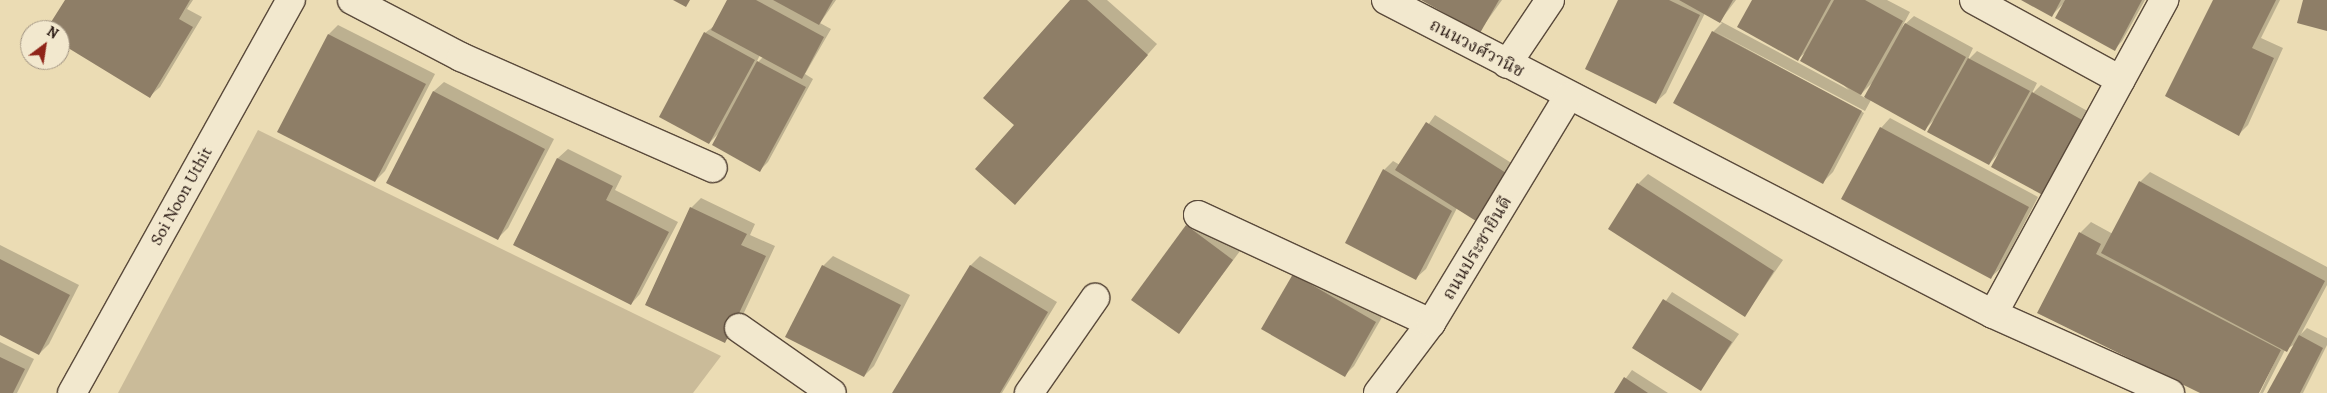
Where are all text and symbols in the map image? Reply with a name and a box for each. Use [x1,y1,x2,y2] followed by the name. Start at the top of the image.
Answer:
[1426,14,1528,82] street label: ถนนวงศ์วานิช
[20,20,70,70] north arrow
[43,22,62,43] text: N
[145,143,217,249] street label: Soi Noon Uthit
[1438,192,1516,304] street label: ถนนประชายินดี

